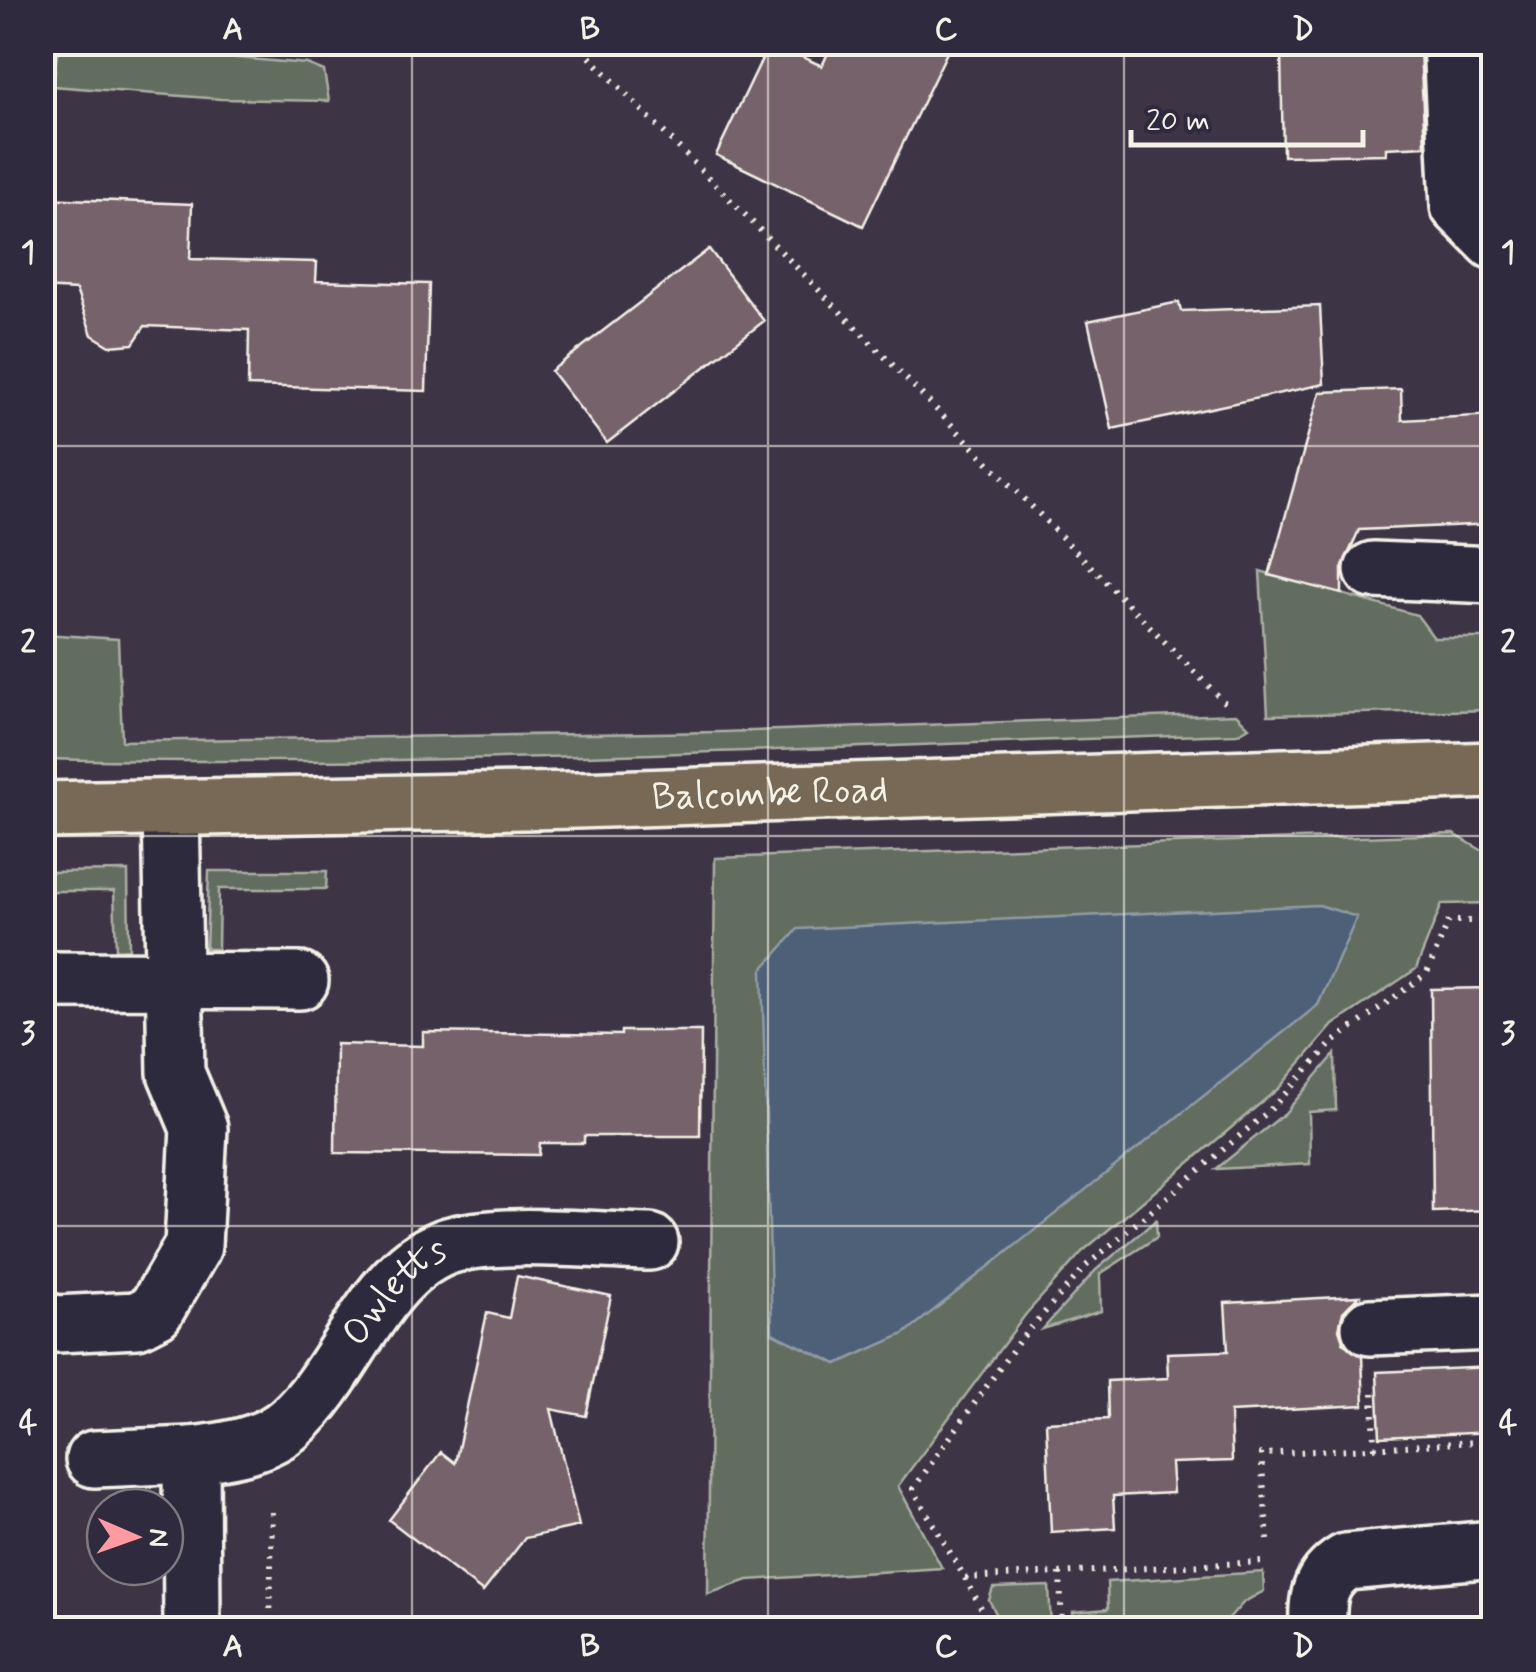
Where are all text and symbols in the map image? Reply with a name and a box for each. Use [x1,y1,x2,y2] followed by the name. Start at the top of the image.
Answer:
[223,9,243,51] text: A
[580,9,600,51] text: B
[935,9,958,51] text: C
[1292,9,1314,51] text: D
[1131,85,1364,147] scale bar
[1146,102,1210,141] text: 20 m
[21,232,35,274] text: 1
[1501,232,1515,274] text: 1
[20,622,36,664] text: 2
[1500,622,1516,664] text: 2
[651,765,889,822] street label: Balcombe Road
[21,1013,36,1055] text: 3
[1501,1013,1516,1055] text: 3
[331,1225,455,1355] street label: Owletts
[19,1403,38,1445] text: 4
[1499,1403,1518,1445] text: 4
[85,1487,185,1587] north arrow
[139,1528,176,1548] text: N
[223,1626,243,1668] text: A
[580,1626,600,1668] text: B
[935,1626,958,1668] text: C
[1292,1626,1314,1668] text: D

